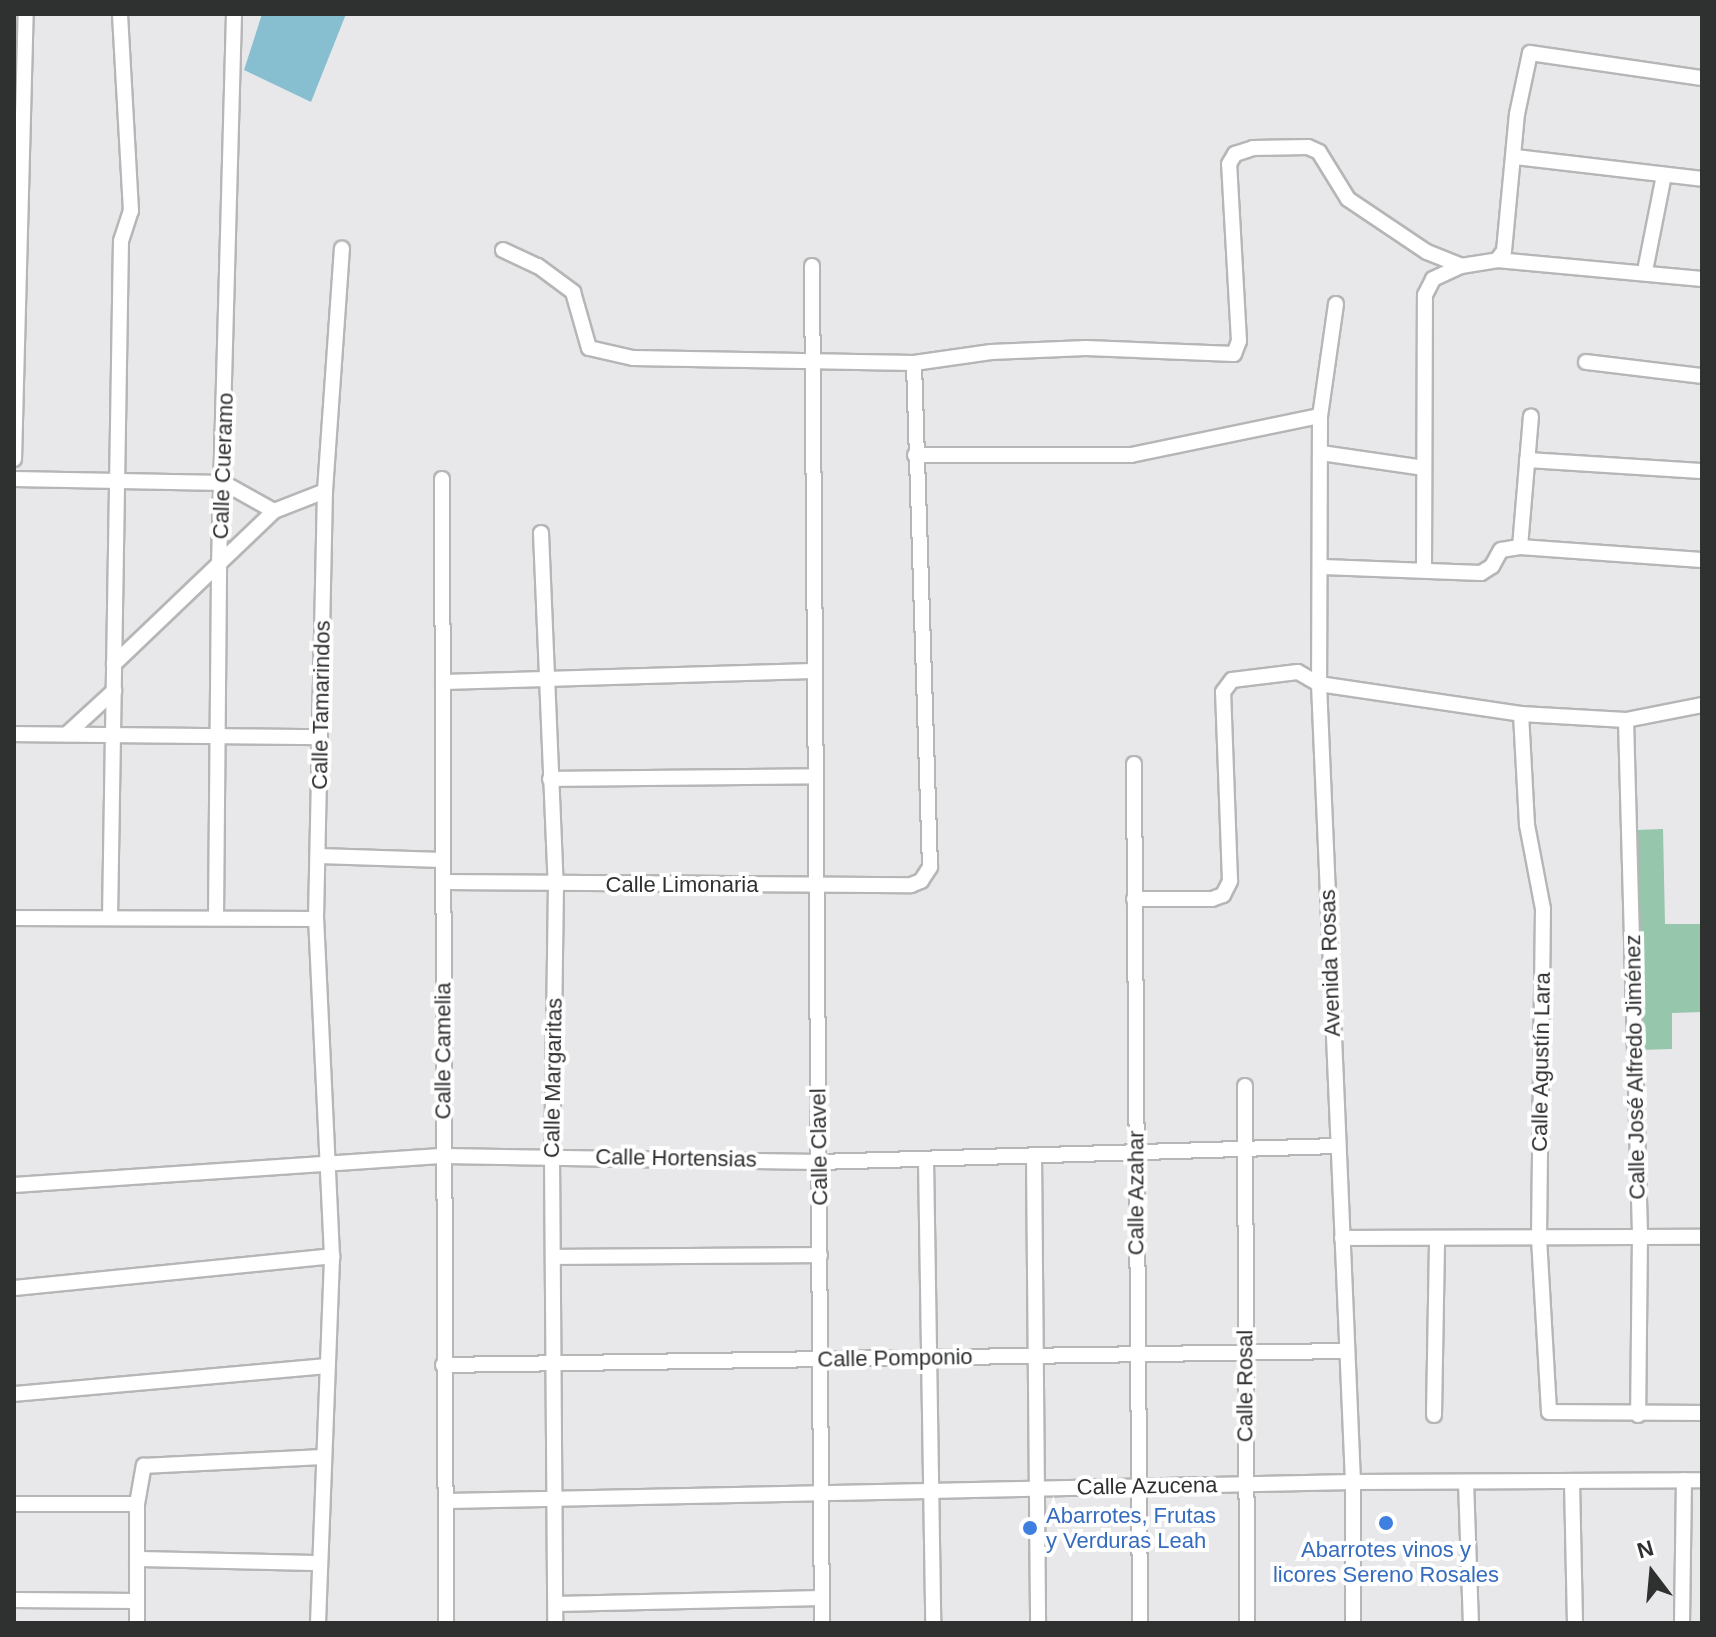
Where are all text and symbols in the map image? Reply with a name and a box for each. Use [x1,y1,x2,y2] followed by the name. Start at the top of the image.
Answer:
[207,392,239,540] street label: Calle Cueramo
[306,620,336,790] street label: Calle Tamarindos
[606,872,758,898] street label: Calle Limonaria
[1314,889,1346,1037] street label: Avenida Rosas
[1619,934,1651,1200] street label: Calle José Alfredo Jiménez
[1526,971,1556,1153] street label: Calle Agustín Lara
[430,983,456,1119] street label: Calle Camelia
[538,998,568,1158] street label: Calle Margaritas
[805,1088,833,1206] street label: Calle Clavel
[1123,1130,1149,1256] street label: Calle Azahar
[595,1143,757,1173] street label: Calle Hortensias
[1232,1330,1258,1442] street label: Calle Rosal
[817,1343,973,1373] street label: Calle Pomponio
[1076,1472,1218,1500] street label: Calle Azucena
[1046,1502,1216,1554] place label: Abarrotes, Frutas y Verduras Leah
[1377,1514,1395,1532] marker: Abarrotes vinos y licores Sereno Rosales
[1021,1519,1039,1537] marker: Abarrotes, Frutas y Verduras Leah
[1612,1533,1692,1613] north arrow
[1634,1535,1656,1564] text: N
[1273,1536,1499,1588] place label: Abarrotes vinos y licores Sereno Rosales

